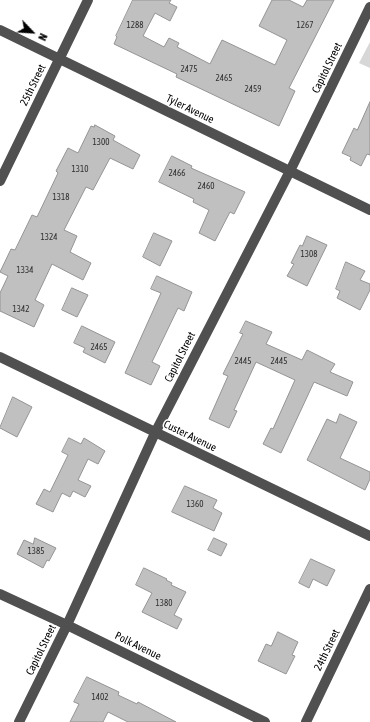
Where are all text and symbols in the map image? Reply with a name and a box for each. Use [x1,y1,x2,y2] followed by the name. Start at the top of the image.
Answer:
[12,12,52,52] north arrow
[127,20,143,30] house number: 1288
[297,20,313,30] house number: 1267
[36,32,50,43] text: N
[309,41,345,95] street label: Capitol Street
[17,62,49,108] street label: 25th Street
[181,64,197,74] house number: 2475
[216,73,232,83] house number: 2465
[245,84,261,94] house number: 2459
[164,92,216,126] street label: Tyler Avenue
[93,137,109,147] house number: 1300
[72,164,88,174] house number: 1310
[169,168,185,178] house number: 2466
[198,181,214,191] house number: 2460
[53,192,69,202] house number: 1318
[41,232,57,242] house number: 1324
[301,249,317,259] house number: 1308
[17,265,33,275] house number: 1334
[13,304,29,314] house number: 1342
[162,330,198,384] street label: Capitol Street
[91,342,107,352] house number: 2465
[235,356,251,366] house number: 2445
[271,356,287,366] house number: 2445
[161,417,219,455] street label: Custer Avenue
[187,499,203,509] house number: 1360
[28,546,44,556] house number: 1385
[156,598,172,608] house number: 1380
[23,623,59,677] street label: Capitol Street
[311,627,343,673] street label: 24th Street
[113,629,163,663] street label: Polk Avenue
[92,692,108,702] house number: 1402

